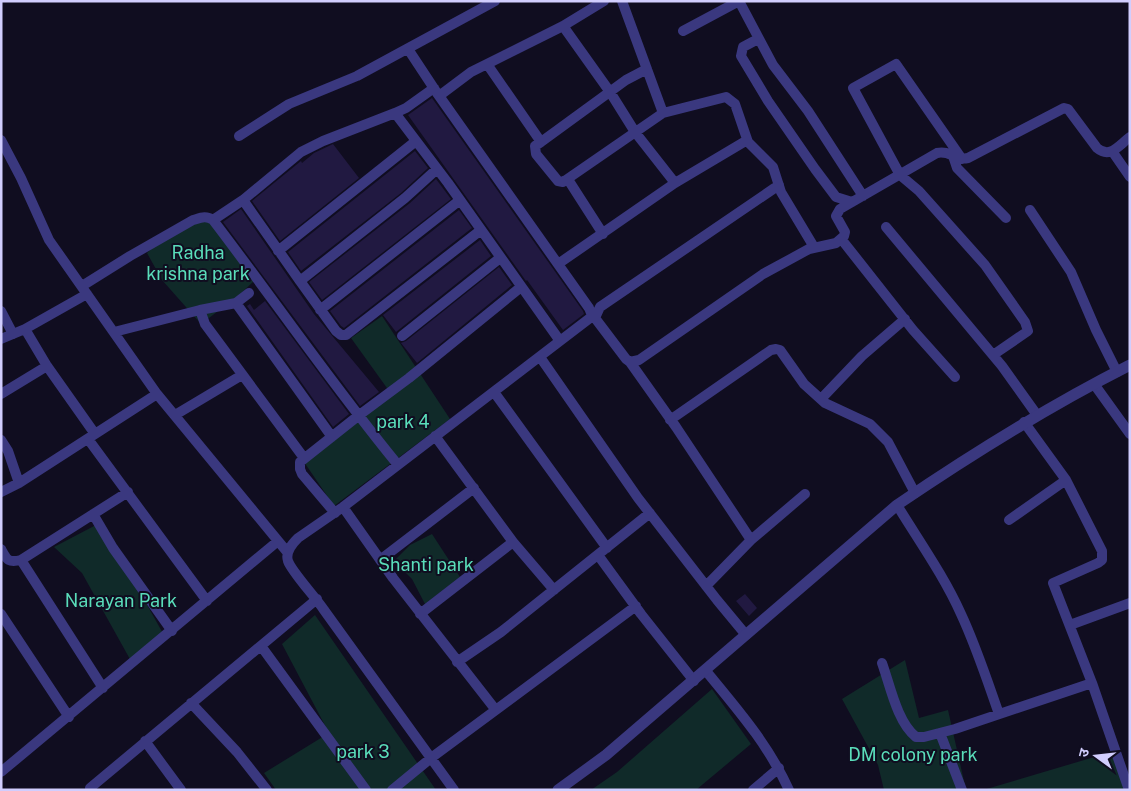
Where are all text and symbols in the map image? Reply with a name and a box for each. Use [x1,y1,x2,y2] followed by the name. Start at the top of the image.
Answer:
[146,242,250,284] park label: Radha krishna park
[376,411,430,432] park label: park 4
[378,554,474,575] park label: Shanti park
[65,590,177,611] park label: Narayan Park
[1071,731,1121,781] north arrow
[336,741,390,762] park label: park 3
[848,744,978,765] park label: DM colony park
[1075,746,1092,759] text: उ

